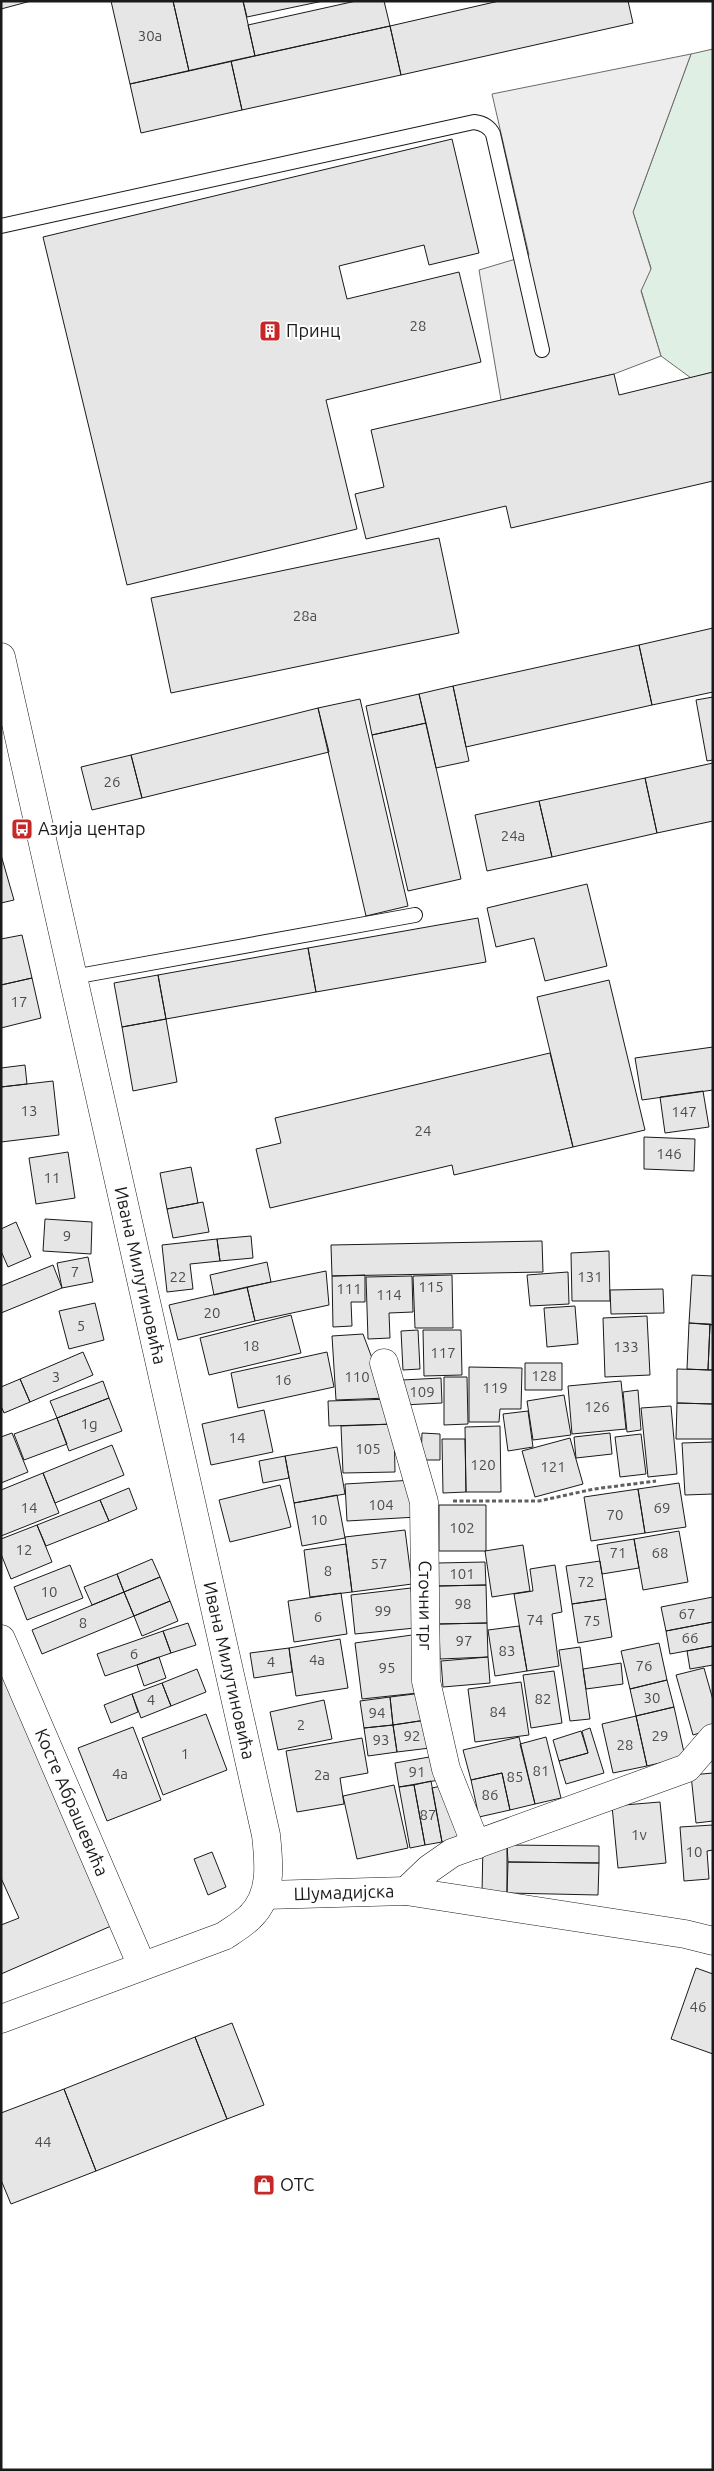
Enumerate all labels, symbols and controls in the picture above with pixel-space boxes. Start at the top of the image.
house number: 30a [138,27,162,44]
house number: 28 [410,317,426,334]
building icon: Принц [258,319,282,343]
place label: Принц [286,320,341,340]
house number: 28a [293,607,317,624]
house number: 26 [104,773,120,790]
bus stop icon: Азија центар [10,817,34,841]
place label: Азија центар [38,818,145,838]
house number: 24a [501,827,525,844]
house number: 17 [11,993,27,1010]
house number: 13 [21,1102,37,1119]
house number: 147 [671,1103,697,1120]
house number: 24 [415,1122,431,1139]
house number: 146 [656,1145,682,1162]
house number: 11 [44,1169,60,1186]
street label: Ивана Милутиновића [111,1184,171,1366]
house number: 9 [63,1227,71,1244]
house number: 7 [71,1263,79,1280]
house number: 22 [170,1268,186,1285]
house number: 131 [577,1268,603,1285]
house number: 115 [418,1278,444,1295]
house number: 111 [336,1280,362,1297]
house number: 114 [376,1286,402,1303]
house number: 20 [204,1304,220,1321]
house number: 5 [77,1317,85,1334]
house number: 18 [243,1337,259,1354]
house number: 133 [613,1338,639,1355]
house number: 117 [430,1344,456,1361]
house number: 128 [531,1367,557,1384]
house number: 3 [52,1368,60,1385]
house number: 110 [344,1368,370,1385]
house number: 16 [275,1371,291,1388]
house number: 119 [482,1379,508,1396]
house number: 109 [409,1383,435,1400]
house number: 126 [584,1398,610,1415]
house number: 1g [80,1415,98,1432]
house number: 14 [229,1429,245,1446]
house number: 105 [355,1440,381,1457]
house number: 120 [470,1456,496,1473]
house number: 121 [540,1458,566,1475]
house number: 104 [368,1496,394,1513]
house number: 14 [21,1499,37,1516]
house number: 69 [654,1499,670,1516]
house number: 70 [607,1506,623,1523]
house number: 10 [311,1511,327,1528]
house number: 102 [449,1519,475,1536]
house number: 12 [16,1541,32,1558]
house number: 71 [610,1544,626,1561]
house number: 68 [652,1544,668,1561]
house number: 57 [371,1555,387,1572]
street label: Сточни трг [416,1560,437,1650]
house number: 8 [324,1562,332,1579]
house number: 101 [449,1565,475,1582]
house number: 72 [578,1573,594,1590]
street label: Ивана Милутиновића [200,1580,260,1761]
house number: 10 [41,1583,57,1600]
house number: 98 [455,1595,471,1612]
house number: 99 [375,1602,391,1619]
house number: 67 [679,1605,695,1622]
house number: 6 [314,1608,322,1625]
house number: 74 [527,1611,543,1628]
house number: 75 [584,1612,600,1629]
house number: 8 [79,1614,87,1631]
house number: 66 [682,1629,698,1646]
house number: 97 [456,1632,472,1649]
house number: 83 [499,1642,515,1659]
house number: 6 [130,1645,138,1662]
house number: 4a [309,1651,325,1668]
house number: 4 [267,1653,275,1670]
house number: 76 [636,1657,652,1674]
house number: 95 [379,1659,395,1676]
house number: 30 [644,1689,660,1706]
house number: 82 [535,1690,551,1707]
house number: 4 [147,1691,155,1708]
house number: 84 [490,1703,506,1720]
house number: 94 [369,1704,385,1721]
house number: 2 [297,1716,305,1733]
street label: Косте Абрашевића [32,1725,113,1879]
house number: 92 [404,1727,420,1744]
house number: 29 [652,1727,668,1744]
house number: 93 [373,1731,389,1748]
house number: 28 [617,1736,633,1753]
house number: 1 [181,1745,189,1762]
house number: 81 [533,1762,549,1779]
house number: 91 [409,1763,425,1780]
house number: 4a [112,1765,128,1782]
house number: 2a [314,1766,330,1783]
house number: 85 [507,1768,523,1785]
house number: 86 [482,1786,498,1803]
house number: 87 [420,1806,436,1823]
house number: 1v [631,1826,648,1843]
house number: 10 [686,1843,702,1860]
street label: Шумадијска [293,1880,395,1903]
house number: 46 [690,1998,706,2015]
house number: 44 [35,2133,51,2150]
shop icon: OTC [252,2173,276,2197]
place label: OTC [280,2174,314,2194]

